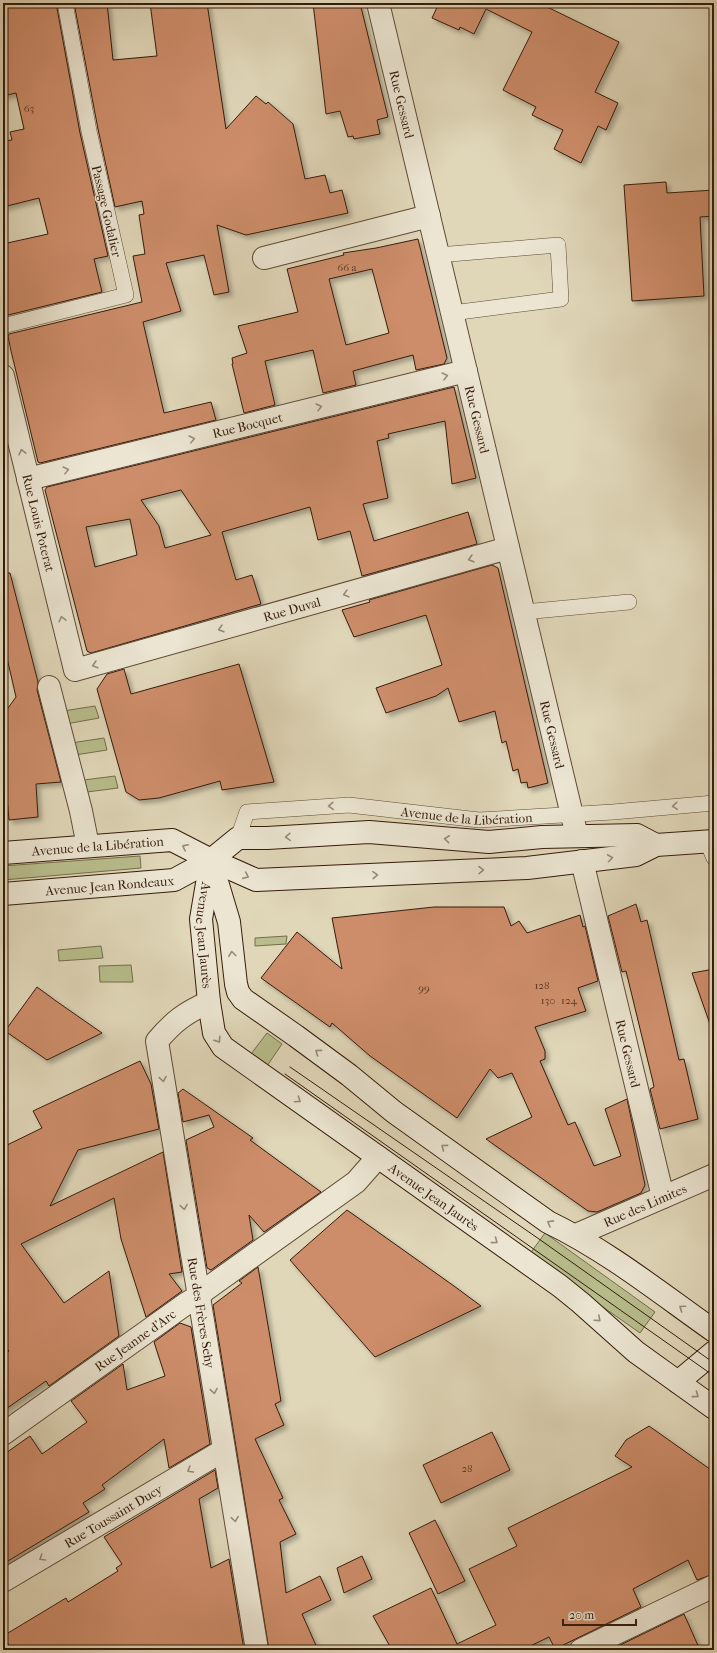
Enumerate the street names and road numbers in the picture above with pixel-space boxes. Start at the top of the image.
street label: Rue Gessard [386,69,417,141]
street label: Passage Godalier [89,164,124,259]
street label: Rue Gessard [462,384,493,456]
street label: Rue Bocquet [211,409,285,441]
street label: Rue Louis Poterat [19,472,58,574]
street label: Rue Duval [262,594,323,625]
street label: Rue Gessard [537,699,568,771]
street label: Avenue de la Libération [399,804,533,828]
street label: Avenue de la Libération [30,834,165,859]
street label: Avenue Jean Rondeaux [44,873,175,899]
street label: Avenue Jean Jaurès [193,880,215,989]
street label: Rue Gessard [612,1018,644,1090]
street label: Avenue Jean Jaurès [385,1159,482,1234]
street label: Rue des Limites [601,1181,689,1230]
street label: Rue des Frères Sehy [185,1256,218,1370]
street label: Rue Jeanne d'Arc [92,1306,179,1374]
street label: Rue Toussaint Ducy [62,1481,166,1551]

